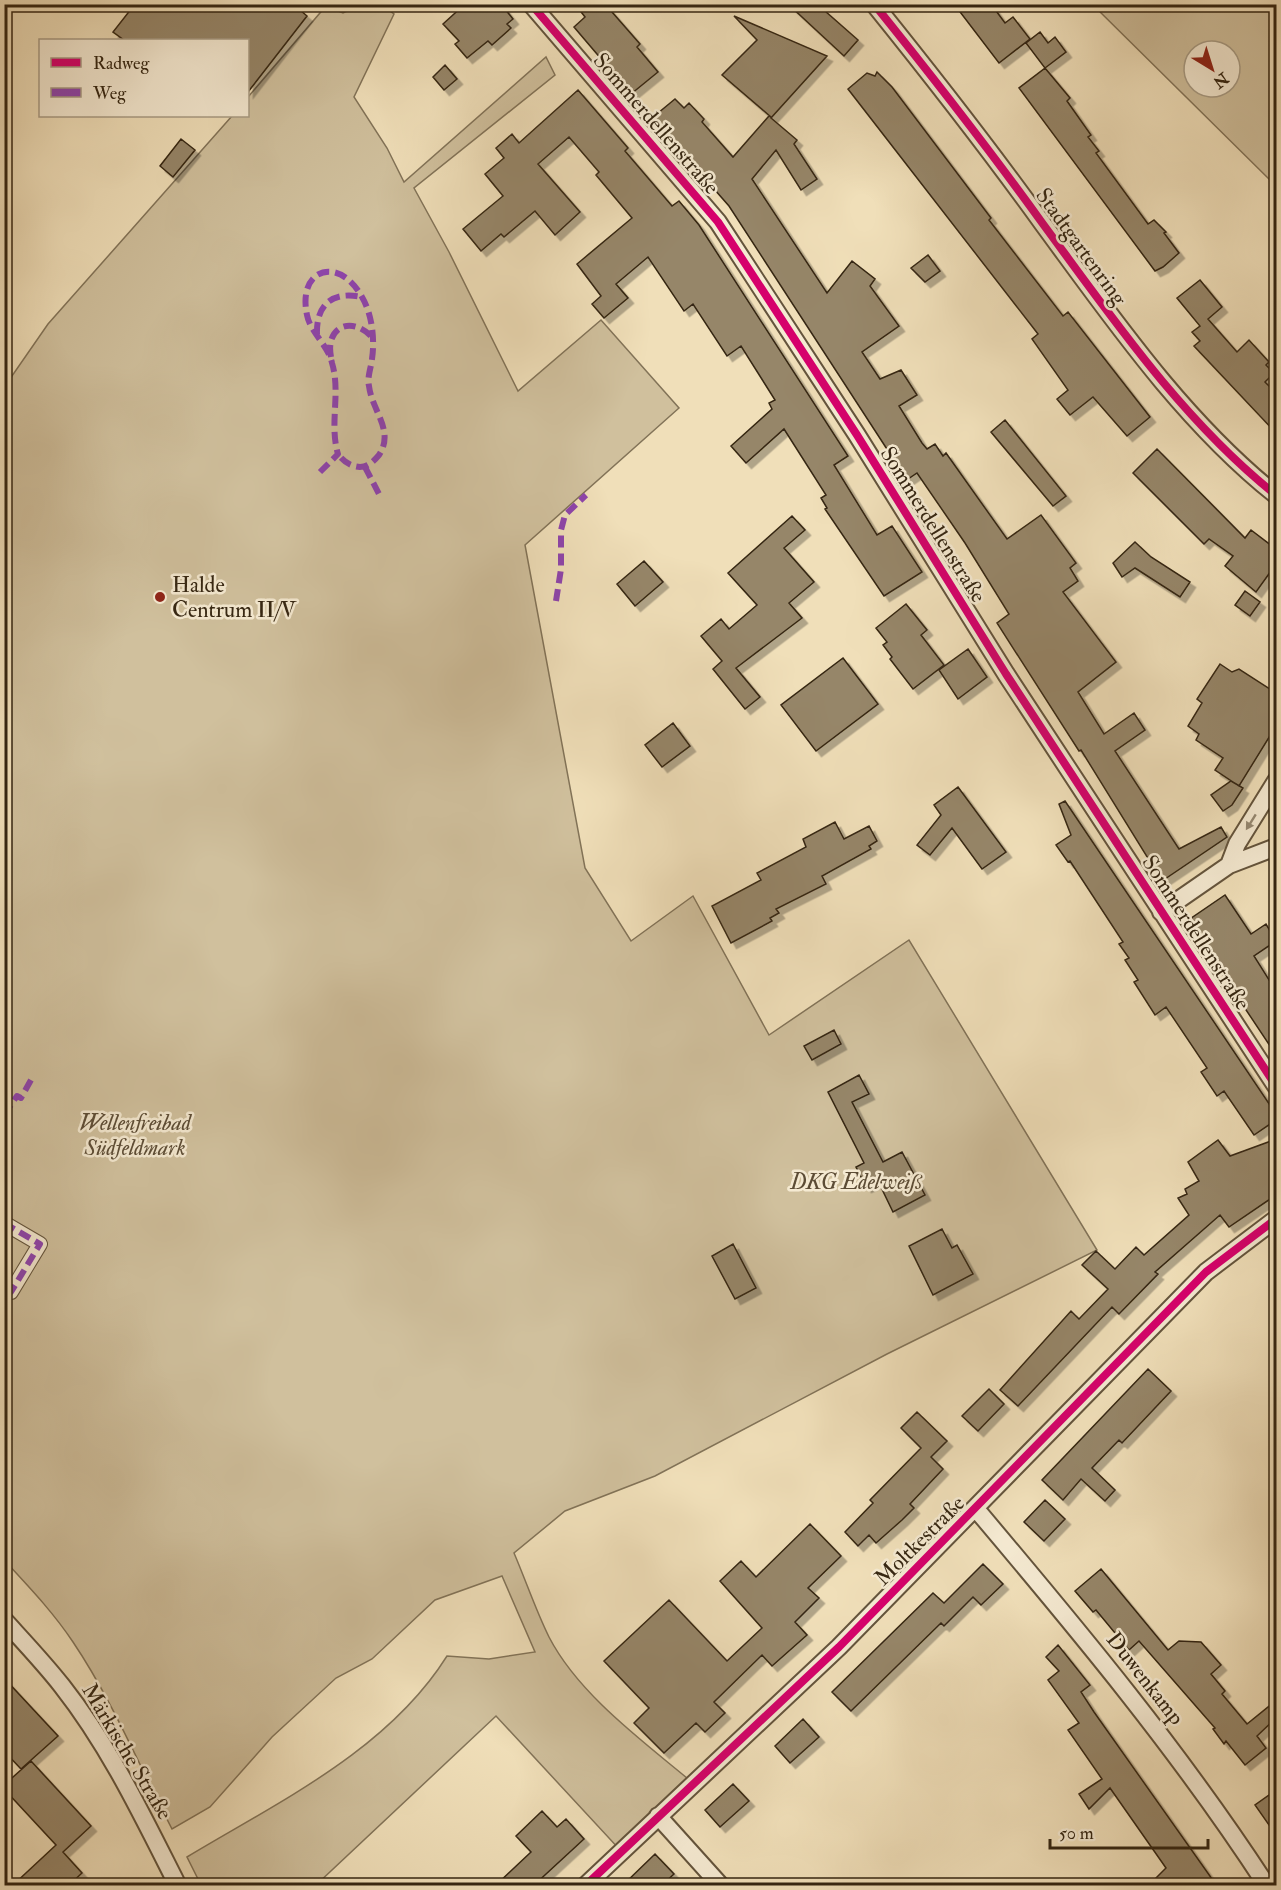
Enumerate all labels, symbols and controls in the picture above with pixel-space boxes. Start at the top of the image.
legend [39,39,249,117]
north arrow [1182,39,1242,99]
street label: Sommerdellenstraße [587,47,725,200]
text: Radweg [93,52,151,75]
text: N [1208,67,1233,93]
text: Weg [92,82,127,105]
street label: Stadtgartenring [1029,182,1134,312]
street label: Sommerdellenstraße [874,441,992,608]
place label: Halde Centrum II/V [172,571,297,624]
marker: Halde Centrum II/V [153,590,167,604]
one-way arrow [1245,814,1256,830]
street label: Sommerdellenstraße [1136,850,1257,1015]
park label: Wellenfreibad Südfeldmark [79,1109,193,1162]
park label: DKG Edelweiß [789,1168,923,1196]
street label: Moltkestraße [869,1490,971,1592]
street label: Duwenkamp [1099,1626,1190,1731]
street label: Märkische Straße [75,1678,179,1825]
scale bar [1050,1812,1208,1850]
text: 50 m [1059,1822,1094,1845]

